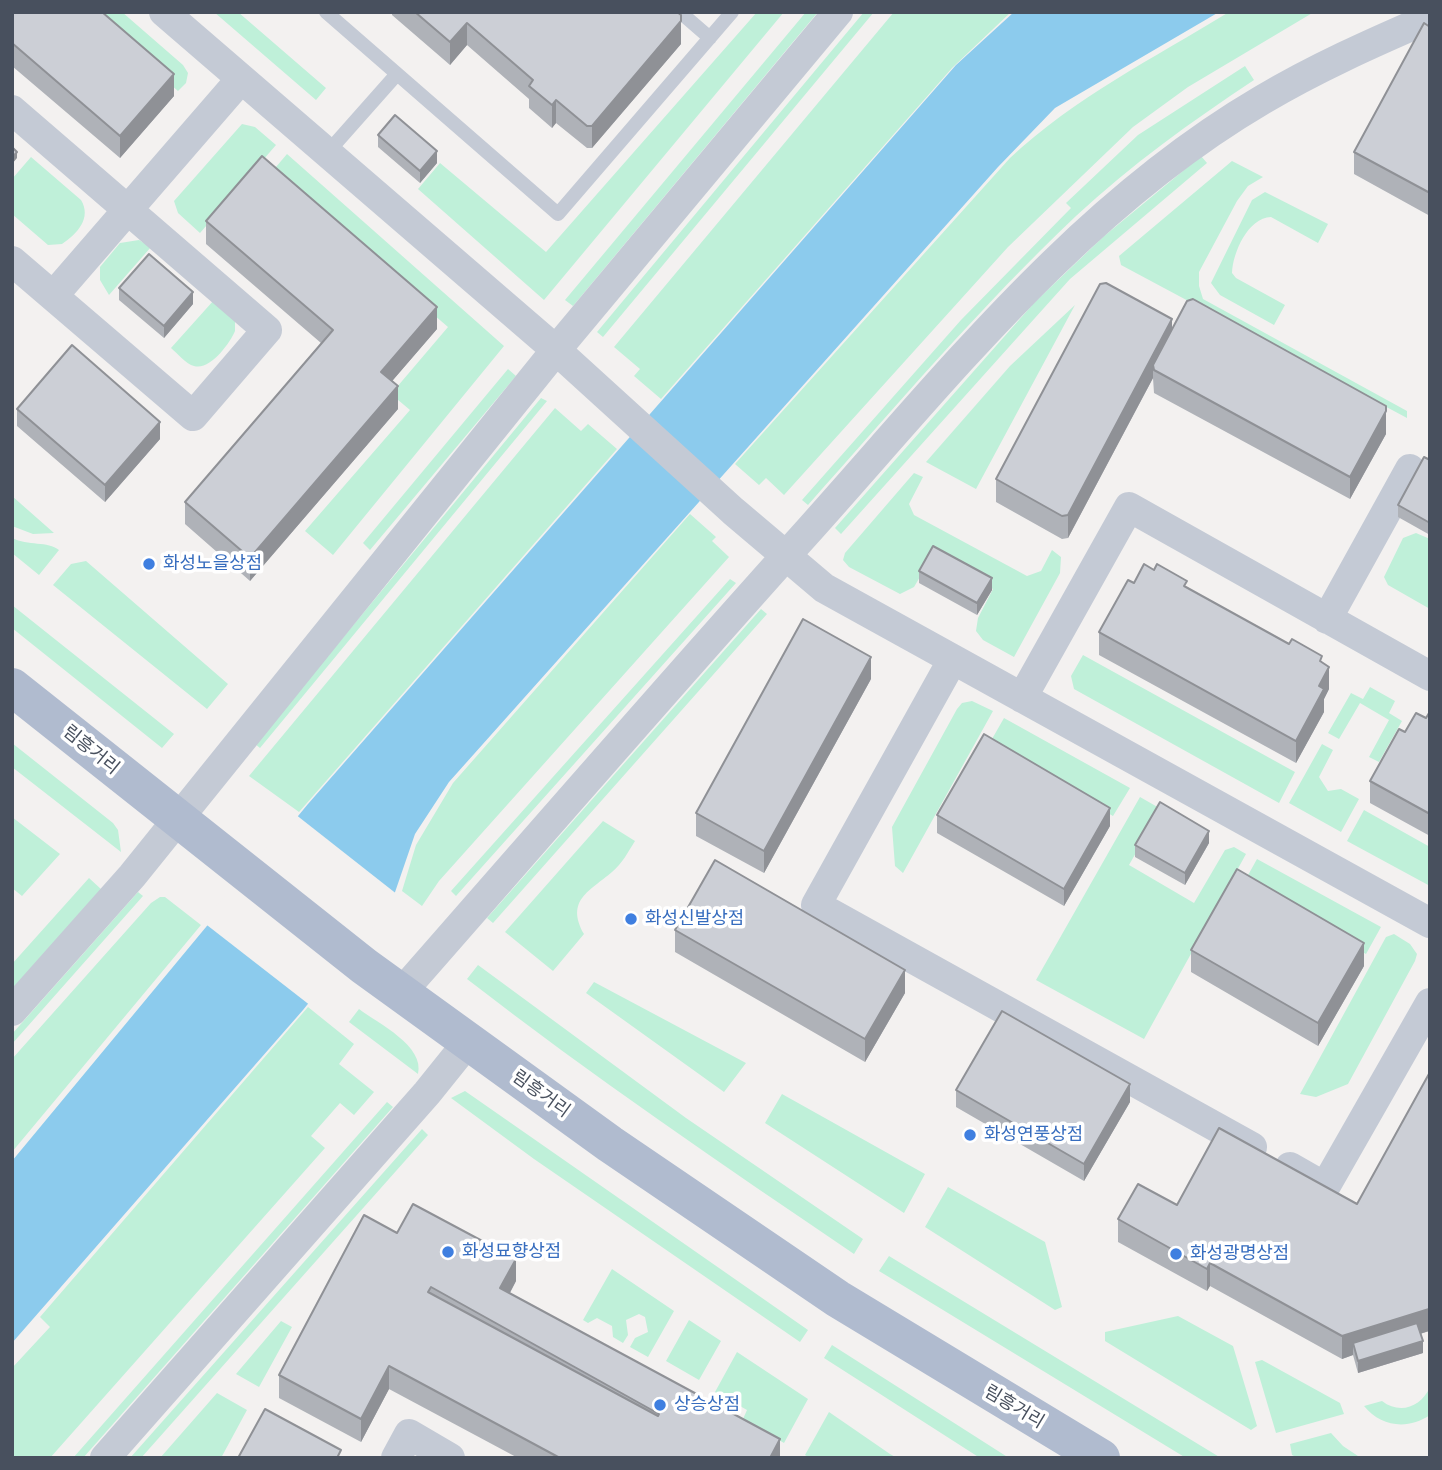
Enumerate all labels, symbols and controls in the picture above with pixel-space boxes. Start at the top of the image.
place label: 화성노을상점 [163,553,262,575]
marker: 화성노을상점 [141,556,157,572]
street label: 림흥거리 [58,721,124,779]
place label: 화성신발상점 [645,908,744,930]
marker: 화성신발상점 [623,911,639,927]
street label: 림흥거리 [508,1066,574,1122]
place label: 화성연풍상점 [984,1124,1083,1146]
marker: 화성연풍상점 [962,1127,978,1143]
place label: 화성묘향상점 [462,1241,561,1263]
place label: 화성광명상점 [1190,1243,1289,1265]
marker: 화성묘향상점 [440,1244,456,1260]
marker: 화성광명상점 [1168,1246,1184,1262]
street label: 림흥거리 [980,1381,1048,1433]
place label: 상승상점 [674,1394,740,1416]
marker: 상승상점 [652,1397,668,1413]

